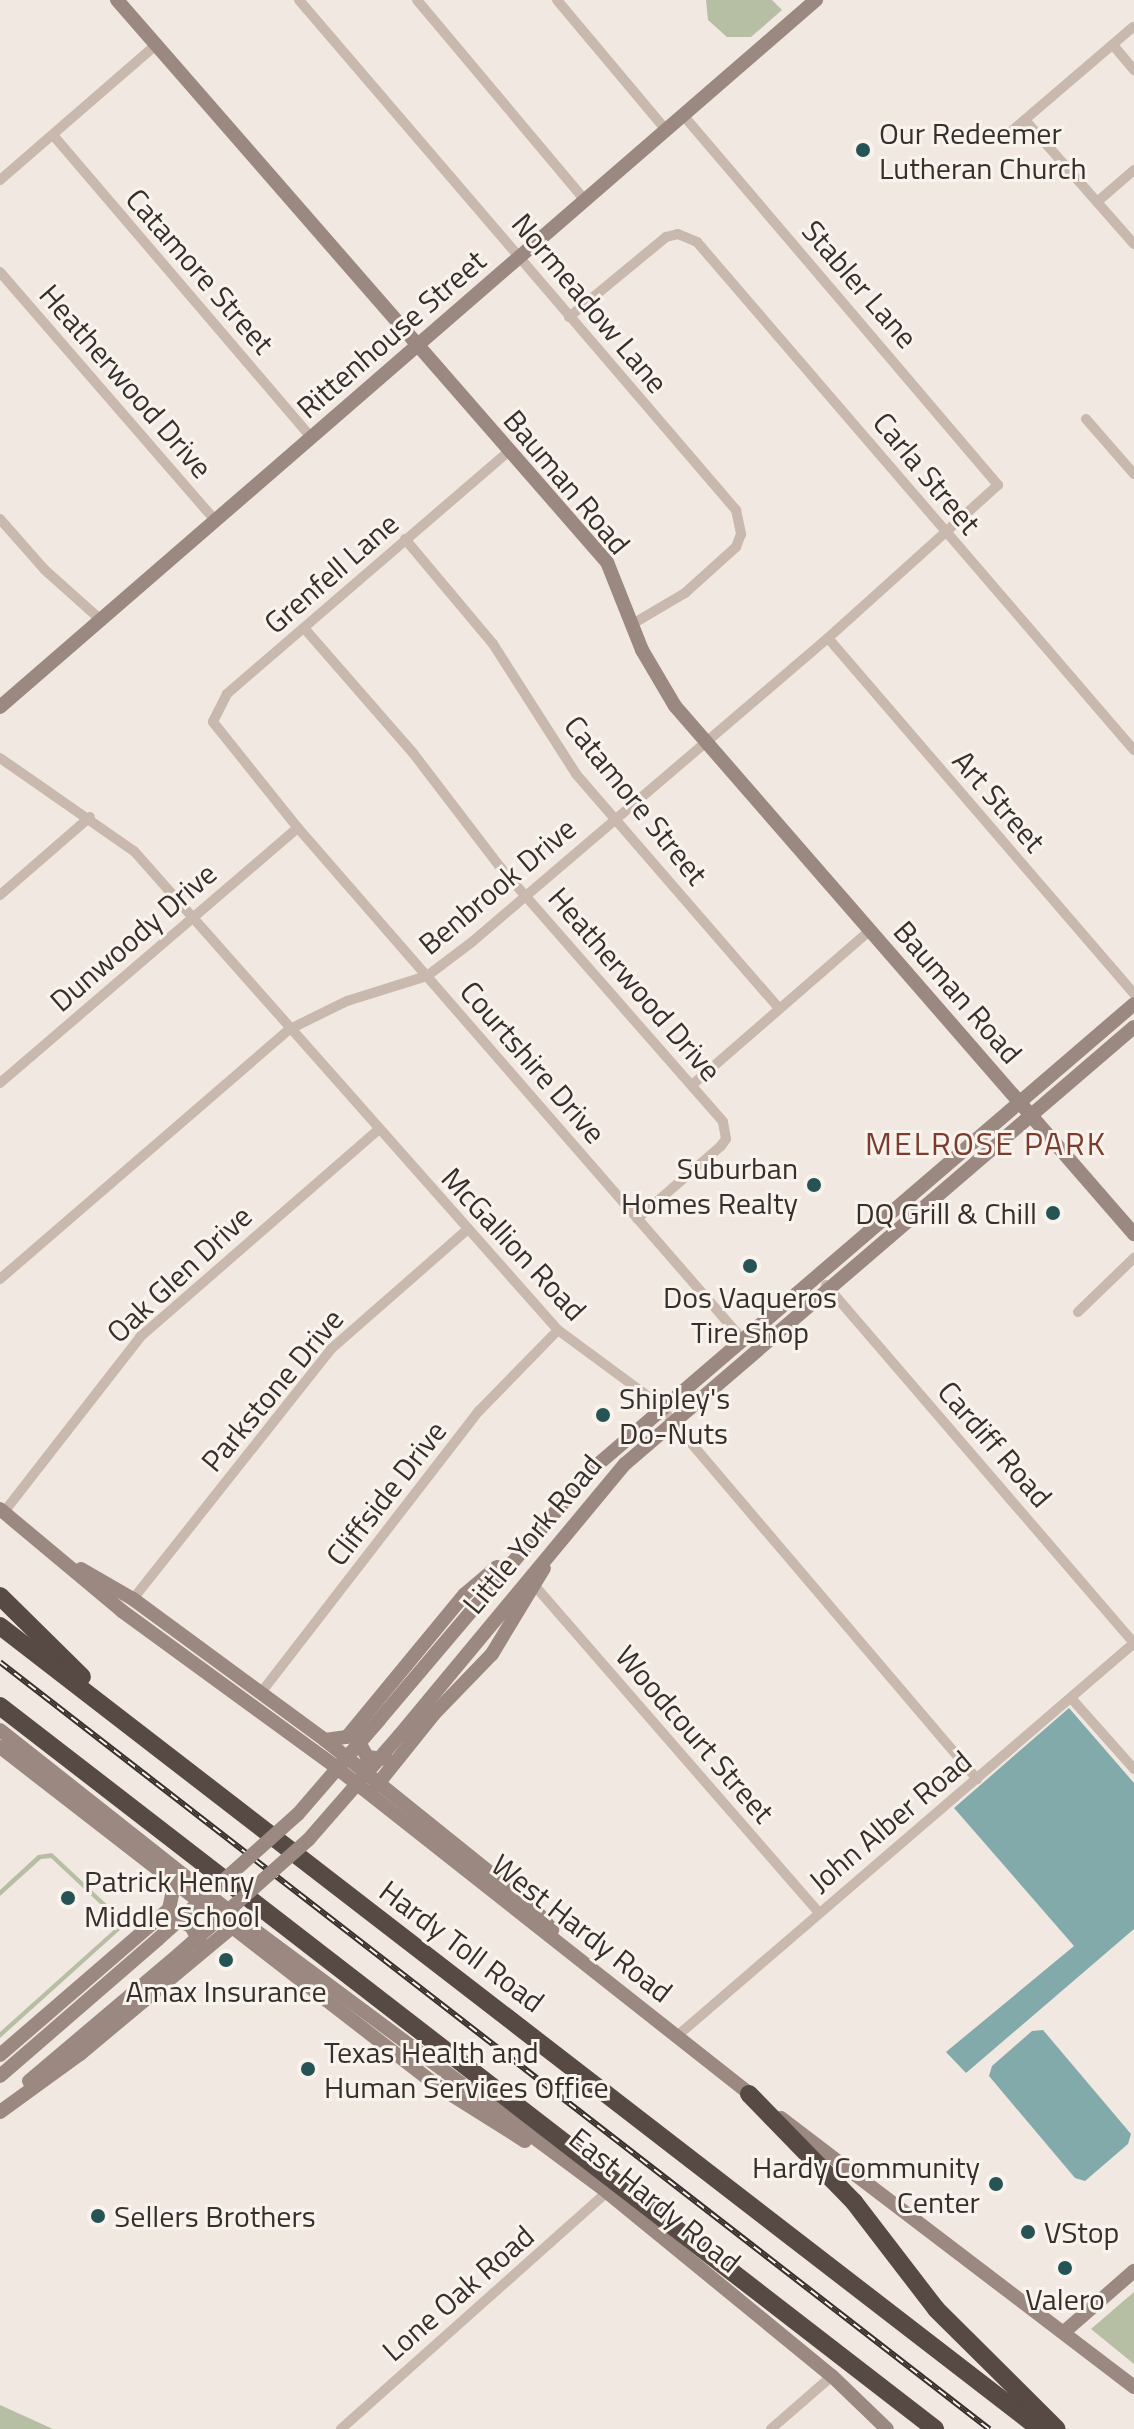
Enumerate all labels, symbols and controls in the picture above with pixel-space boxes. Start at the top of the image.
place label: Our Redeemer Lutheran Church [879,115,1087,186]
marker: Our Redeemer Lutheran Church [854,141,872,159]
street label: Catamore Street [119,181,281,361]
street label: Normeadow Lane [504,206,676,400]
street label: Stabler Lane [795,213,925,355]
street label: Rittenhouse Street [289,242,493,426]
street label: Heatherwood Drive [32,277,220,485]
street label: Bauman Road [496,403,638,561]
street label: Carla Street [866,405,988,541]
street label: Grenfell Lane [257,505,405,641]
street label: Catamore Street [557,708,715,892]
street label: Art Street [945,743,1053,859]
street label: Benbrook Drive [411,810,583,962]
street label: Dunwoody Drive [43,855,223,1019]
street label: Heatherwood Drive [541,880,729,1088]
street label: Bauman Road [886,913,1030,1071]
street label: Courtshire Drive [453,974,613,1150]
district label: MELROSE PARK [865,1124,1107,1162]
place label: Suburban Homes Realty [621,1150,798,1220]
street label: McGallion Road [434,1160,594,1328]
marker: Suburban Homes Realty [805,1176,823,1194]
place label: DQ Grill & Chill [855,1195,1037,1231]
street label: Oak Glen Drive [99,1198,259,1350]
marker: DQ Grill & Chill [1044,1204,1062,1222]
marker: Dos Vaqueros Tire Shop [741,1257,759,1275]
place label: Dos Vaqueros Tire Shop [663,1279,837,1350]
street label: Parkstone Drive [194,1301,350,1479]
street label: Cardiff Road [931,1374,1059,1514]
place label: Shipley's Do-Nuts [619,1380,730,1450]
marker: Shipley's Do-Nuts [594,1406,612,1424]
street label: Cliffside Drive [318,1414,454,1572]
street label: Little York Road [455,1447,609,1621]
street label: Woodcourt Street [608,1638,782,1830]
street label: John Alber Road [801,1743,979,1899]
street label: West Hardy Road [484,1846,680,2010]
place label: Patrick Henry Middle School [84,1863,260,1934]
street label: Hardy Toll Road [373,1872,551,2020]
marker: Patrick Henry Middle School [59,1889,77,1907]
marker: Amax Insurance [217,1951,235,1969]
place label: Amax Insurance [125,1973,327,2009]
place label: Texas Health and Human Services Office [324,2034,609,2104]
marker: Texas Health and Human Services Office [299,2060,317,2078]
street label: East Hardy Road [562,2120,748,2280]
place label: Hardy Community Center [752,2149,980,2220]
marker: Hardy Community Center [987,2175,1005,2193]
place label: Sellers Brothers [114,2198,316,2234]
marker: Sellers Brothers [89,2207,107,2225]
place label: VStop [1044,2214,1119,2250]
street label: Lone Oak Road [375,2218,541,2368]
marker: VStop [1019,2223,1037,2241]
marker: Valero [1056,2259,1074,2277]
place label: Valero [1025,2281,1105,2317]

